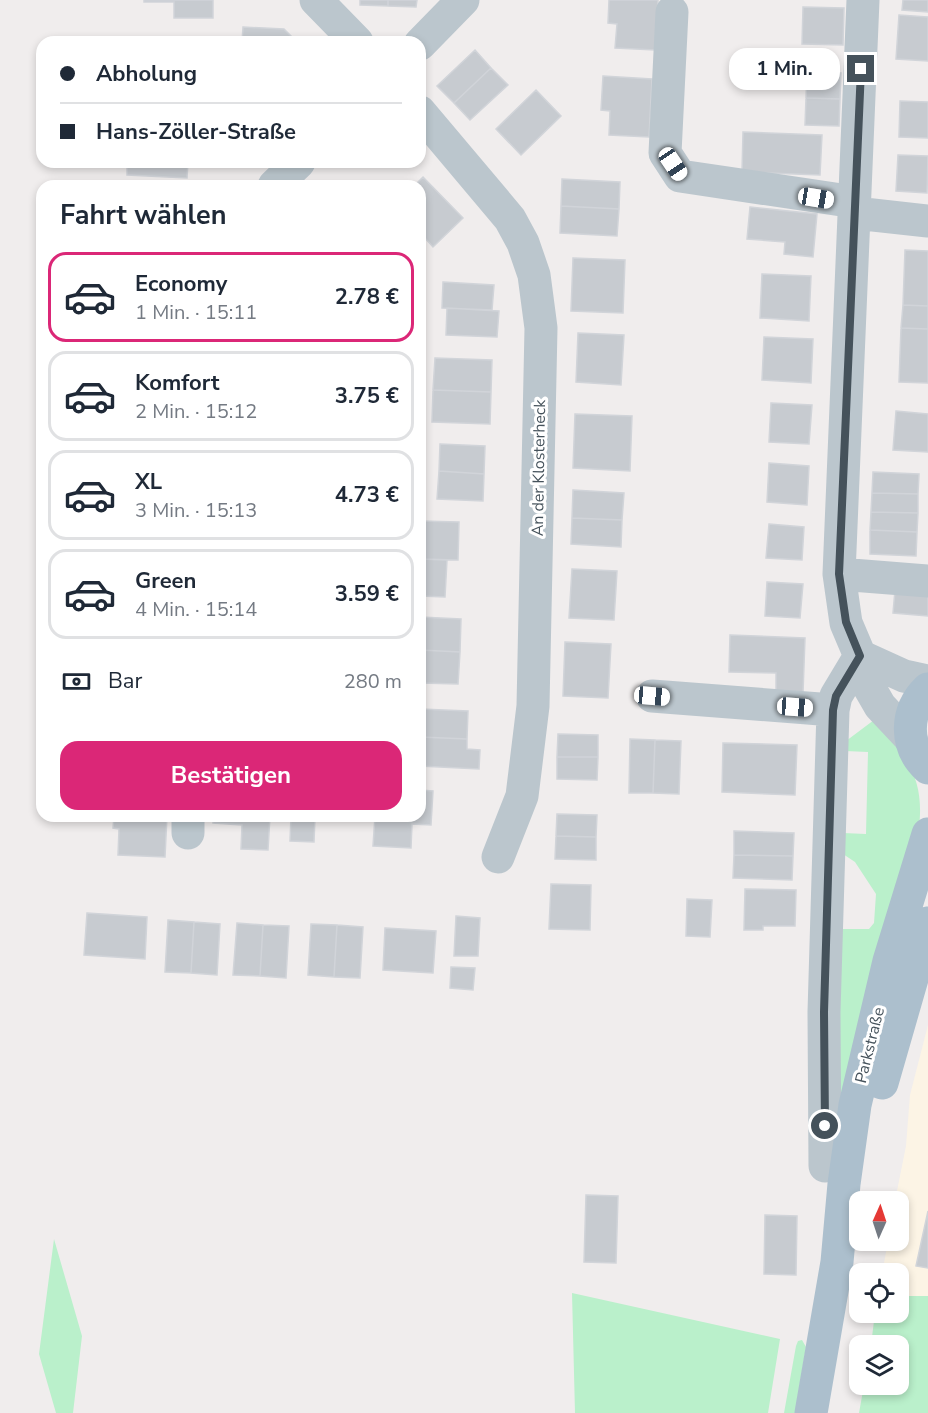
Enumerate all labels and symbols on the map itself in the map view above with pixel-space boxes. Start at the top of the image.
callout: 1 Min. [729,48,840,90]
route end [847,55,874,82]
car [655,144,691,184]
car [797,186,835,210]
street label: An der Klosterheck [527,399,551,536]
car [633,685,671,707]
car [776,697,814,717]
street label: Parkstraße [850,1005,890,1086]
route start [811,1112,838,1139]
north arrow [849,1191,909,1251]

